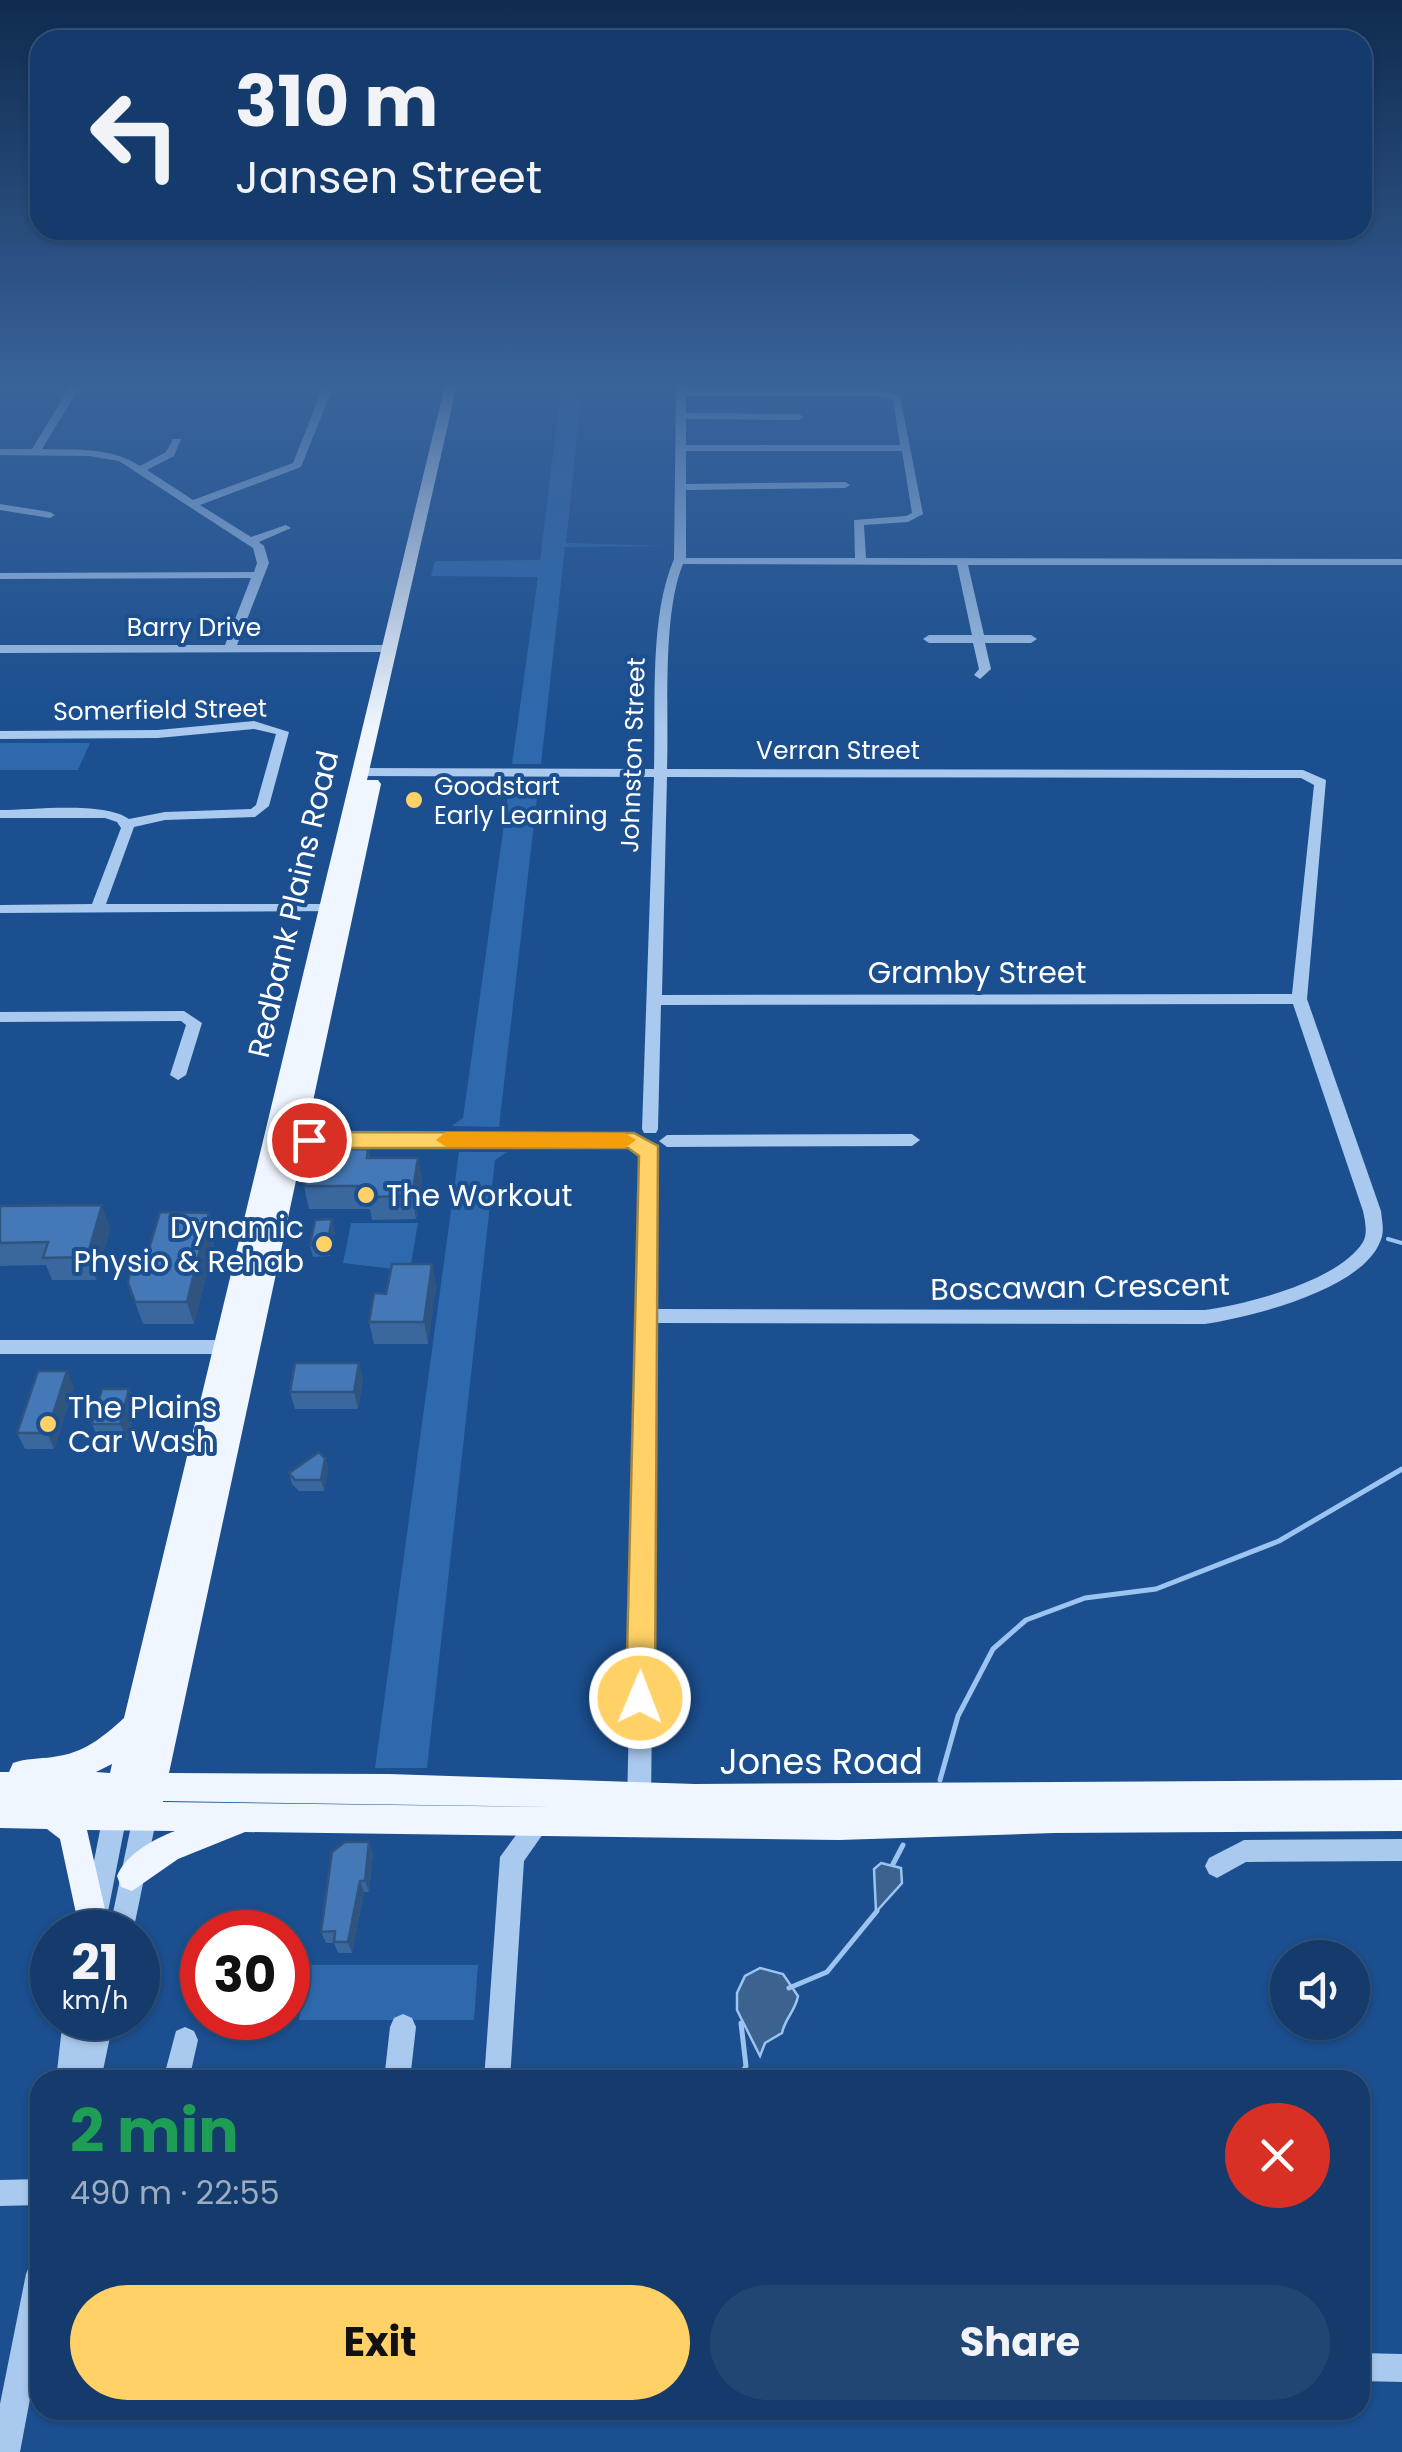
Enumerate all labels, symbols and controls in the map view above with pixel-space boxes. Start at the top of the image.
text: 310 m [235,52,438,151]
icon: left [70,70,200,200]
text: Jansen Street [235,146,542,209]
street label: Barry Drive [127,610,261,645]
street label: Johnston Street [612,657,654,853]
street label: Somerfield Street [53,691,267,729]
street label: Verran Street [756,733,920,768]
street label: Redbank Plains Road [237,746,349,1062]
place label: Goodstart Early Learning [434,769,608,833]
marker: Goodstart Early Learning [403,789,425,811]
street label: Gramby Street [868,951,1086,994]
pin [267,1098,352,1183]
icon: arrive [282,1113,337,1168]
place label: The Workout [386,1174,572,1217]
marker: The Workout [355,1184,377,1206]
place label: Dynamic Physio & Rehab [74,1206,304,1283]
marker: Dynamic Physio & Rehab [313,1233,335,1255]
street label: Boscawan Crescent [930,1263,1230,1311]
place label: The Plains Car Wash [68,1386,217,1463]
marker: The Plains Car Wash [37,1413,59,1435]
position arrow [588,1646,692,1750]
street label: Jones Road [719,1737,923,1786]
speed limit sign: 30 [180,1910,310,2040]
text: 21 [71,1927,119,1998]
map controls [1270,1940,1370,2040]
button: sound [1270,1940,1370,2040]
text: km/h [62,1983,128,2018]
text: 2 min [70,2089,239,2173]
button: close [1225,2103,1330,2208]
text: 490 m · 22:55 [70,2170,280,2215]
button: Exit [70,2285,690,2400]
button: Share [710,2285,1330,2400]

